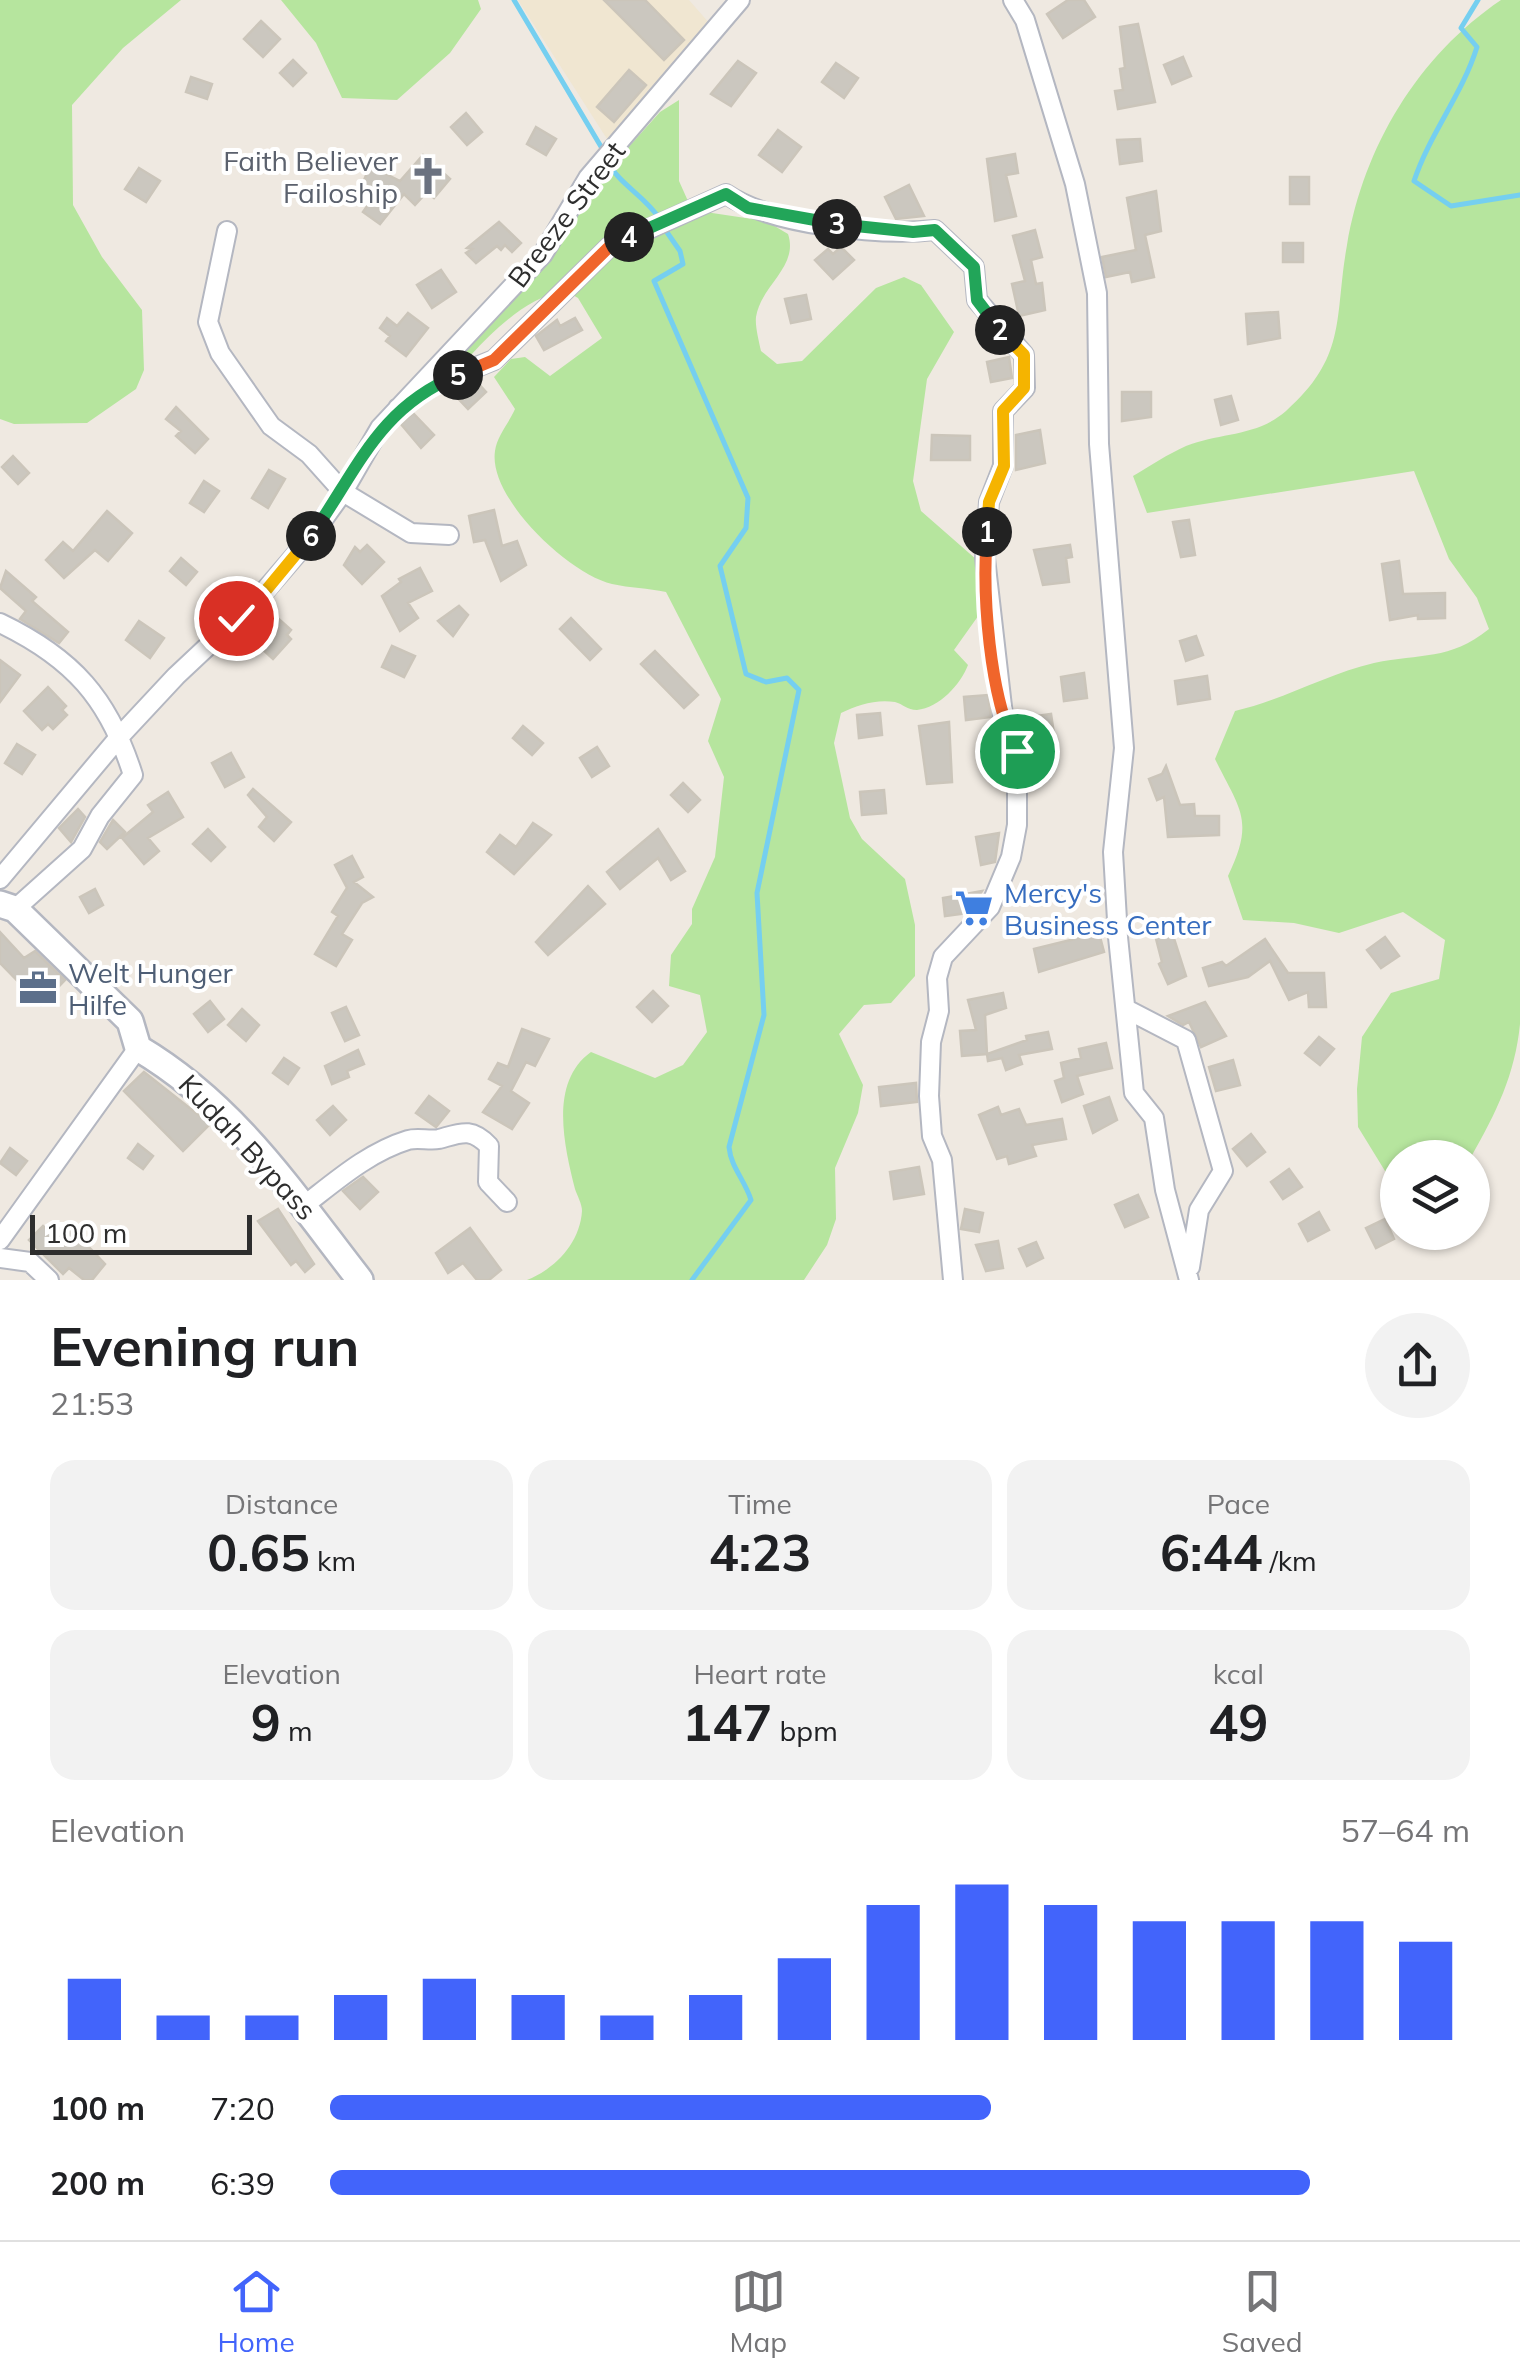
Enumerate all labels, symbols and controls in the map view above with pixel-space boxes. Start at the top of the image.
street label: Breeze Street [500,134,632,294]
place label: Faith Believer Failoship [223,143,399,210]
church icon: Faith Believer Failoship [407,155,449,197]
pin: 3 [812,199,862,249]
text: 3 [829,206,845,241]
pin: 4 [604,212,654,262]
text: 4 [621,219,637,254]
pin: 2 [975,305,1025,355]
text: 2 [992,312,1008,347]
pin: 5 [433,350,483,400]
text: 5 [450,357,466,392]
pin: 1 [962,507,1012,557]
pin: 6 [286,511,336,561]
text: 1 [979,514,995,549]
text: 6 [303,518,319,553]
pin [194,576,279,661]
icon: check [209,591,264,646]
pin [975,709,1060,794]
icon: arrive [990,724,1045,779]
place label: Mercy's Business Center [1004,875,1212,942]
supermarket icon: Mercy's Business Center [953,887,995,929]
place label: Welt Hunger Hilfe [68,955,234,1022]
office icon: Welt Hunger Hilfe [17,967,59,1009]
street label: Kudah Bypass [172,1067,324,1227]
map controls [1380,1140,1490,1250]
button: layers [1380,1140,1490,1250]
scale bar [30,1210,252,1254]
text: 100 m [45,1215,127,1250]
text: Evening run [50,1311,359,1380]
button: share [1365,1313,1470,1418]
text: 21:53 [50,1383,134,1423]
text: Distance [225,1486,338,1521]
text: Time [728,1486,792,1521]
text: Pace [1207,1486,1270,1521]
text: 0.65 [207,1521,310,1584]
text: 4:23 [709,1521,811,1584]
text: 6:44 [1160,1521,1262,1584]
text: km [310,1543,356,1578]
text: /km [1262,1543,1317,1578]
text: Elevation [222,1656,341,1691]
text: Heart rate [693,1656,827,1691]
text: kcal [1213,1656,1264,1691]
text: 9 [251,1691,281,1754]
text: 147 [682,1691,772,1754]
text: 49 [1208,1691,1268,1754]
text: m [281,1713,313,1748]
text: bpm [772,1713,838,1748]
text: Elevation [50,1810,185,1850]
text: 57–64 m [1341,1810,1470,1850]
text: 100 m [50,2088,145,2128]
text: 7:20 [210,2088,275,2128]
text: 200 m [50,2163,145,2203]
text: 6:39 [210,2163,275,2203]
tab: Home [217,2264,295,2359]
tab: Map [729,2264,787,2359]
tab: Saved [1222,2264,1303,2359]

